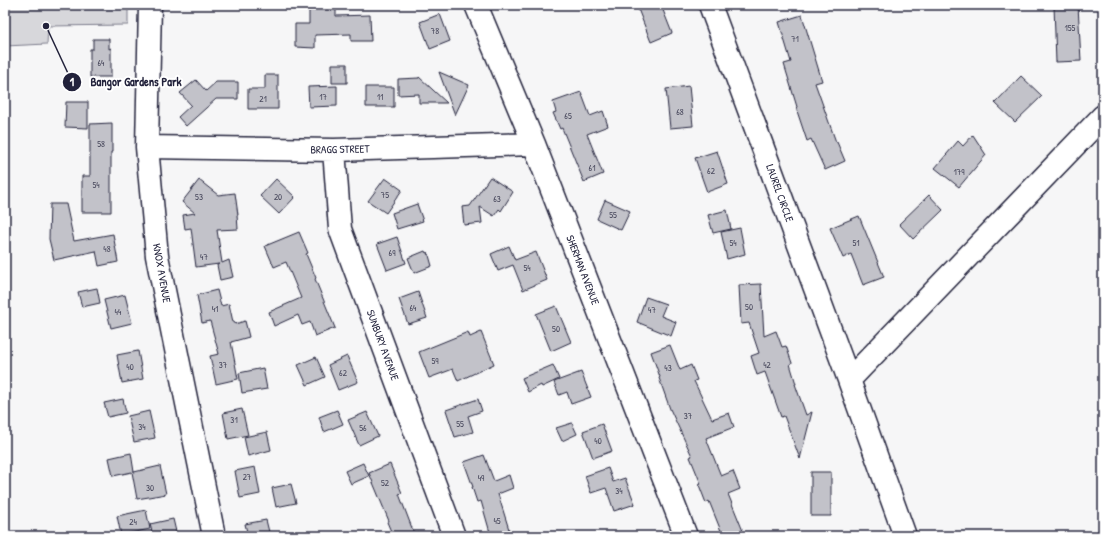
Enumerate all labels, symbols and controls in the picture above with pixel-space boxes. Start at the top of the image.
house number: 155 [1065,22,1076,34]
house number: 78 [431,25,439,37]
house number: 71 [791,33,799,45]
house number: 64 [98,57,105,69]
callout: Bangor Gardens Park [62,70,189,94]
text: 1 [70,73,75,90]
text: Bangor Gardens Park [90,73,182,91]
house number: 17 [319,91,327,103]
house number: 11 [377,91,383,103]
house number: 21 [259,93,267,105]
house number: 68 [676,106,684,118]
house number: 65 [564,110,572,122]
house number: 58 [97,138,105,150]
street label: BRAGG STREET [310,141,371,157]
house number: 61 [589,162,595,174]
street label: LAUREL CIRCLE [763,162,797,224]
house number: 62 [707,165,716,177]
house number: 179 [953,166,965,178]
house number: 54 [92,179,100,191]
house number: 75 [381,189,389,201]
house number: 53 [195,191,203,203]
house number: 20 [274,191,282,203]
house number: 63 [493,193,501,205]
house number: 55 [609,209,617,221]
street label: SHERMAN AVENUE [563,233,603,307]
house number: 54 [729,237,737,249]
house number: 51 [852,237,860,249]
street label: KNOX AVENUE [150,242,174,304]
house number: 48 [103,243,111,255]
house number: 69 [389,247,396,259]
house number: 47 [200,251,208,263]
house number: 54 [523,262,531,274]
house number: 50 [745,301,753,313]
house number: 64 [410,302,417,314]
house number: 41 [212,303,218,315]
house number: 47 [648,304,656,316]
house number: 44 [115,306,122,318]
street label: SUNBURY AVENUE [364,308,402,382]
house number: 50 [552,323,560,335]
house number: 59 [431,355,439,367]
house number: 37 [219,359,228,371]
house number: 42 [763,359,772,371]
house number: 40 [126,361,134,373]
house number: 43 [664,362,672,374]
house number: 62 [339,367,348,379]
house number: 37 [684,410,693,422]
house number: 31 [230,414,238,426]
house number: 55 [456,418,464,430]
house number: 34 [138,421,146,433]
house number: 56 [359,422,367,434]
house number: 40 [594,435,602,447]
house number: 27 [243,471,252,483]
house number: 49 [478,472,485,484]
house number: 52 [381,477,390,489]
house number: 30 [146,482,154,494]
house number: 34 [615,485,623,497]
house number: 45 [493,515,501,527]
house number: 24 [129,516,137,528]

